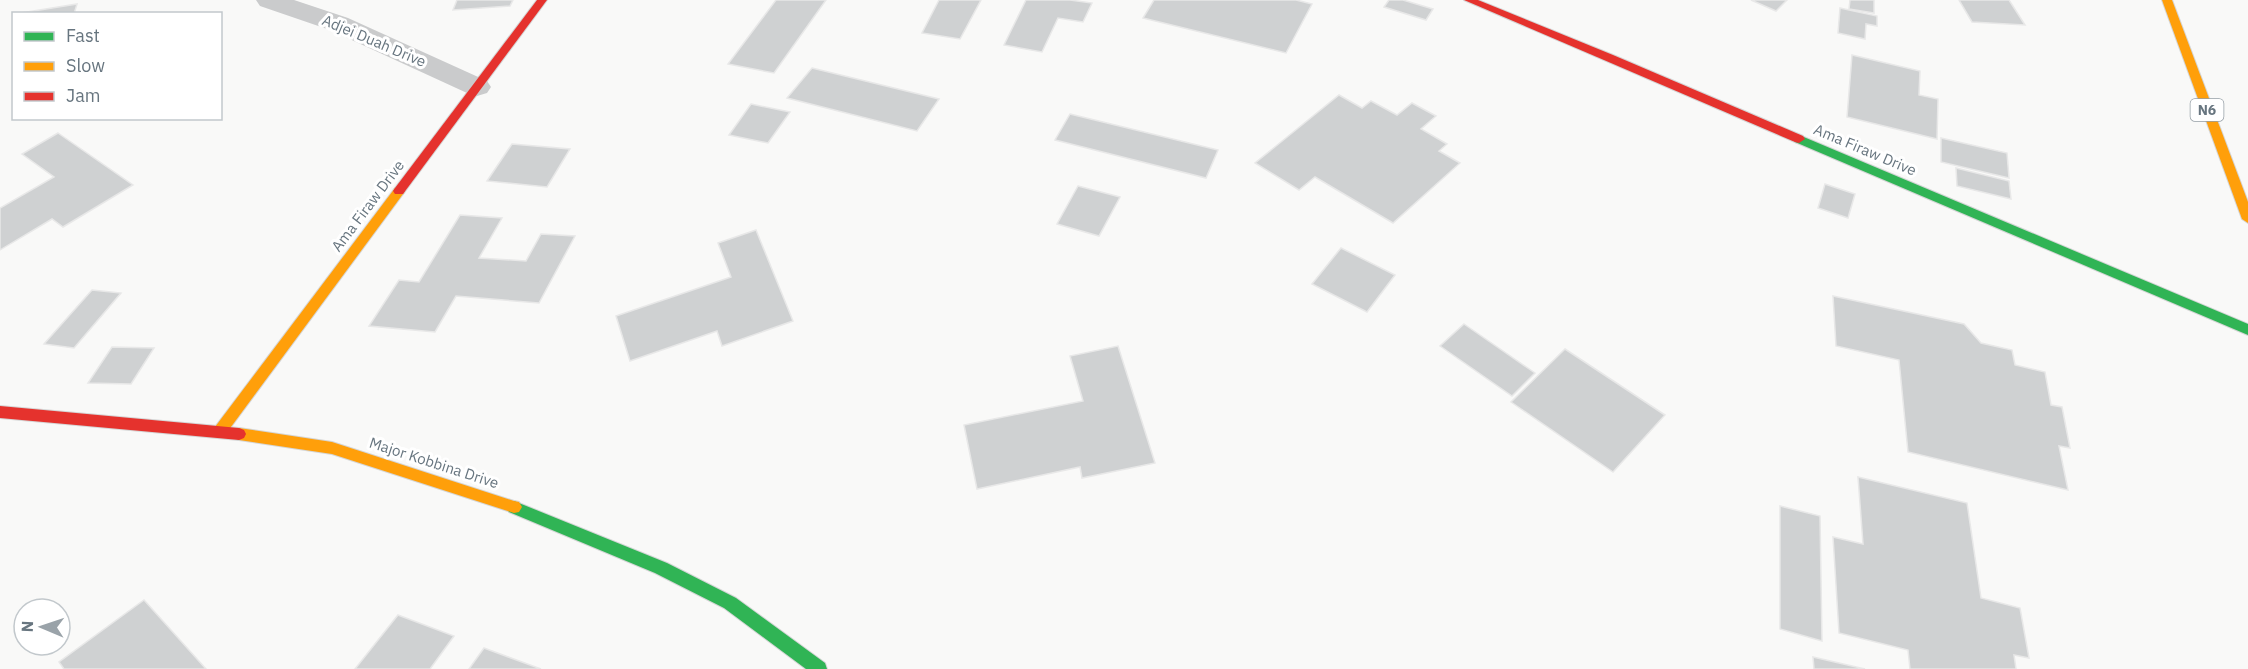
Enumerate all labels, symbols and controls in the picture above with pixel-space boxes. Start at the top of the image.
street label: Adjei Duah Drive [319,10,429,71]
legend [12,12,222,120]
text: Fast [66,24,100,47]
text: Slow [66,54,105,77]
text: Jam [66,84,101,107]
road number: N6 [2190,99,2224,121]
street label: Ama Firaw Drive [1811,119,1919,180]
street label: Ama Firaw Drive [327,156,408,255]
street label: Major Kobbina Drive [367,433,501,492]
north arrow [12,597,72,657]
text: N [17,620,37,633]

